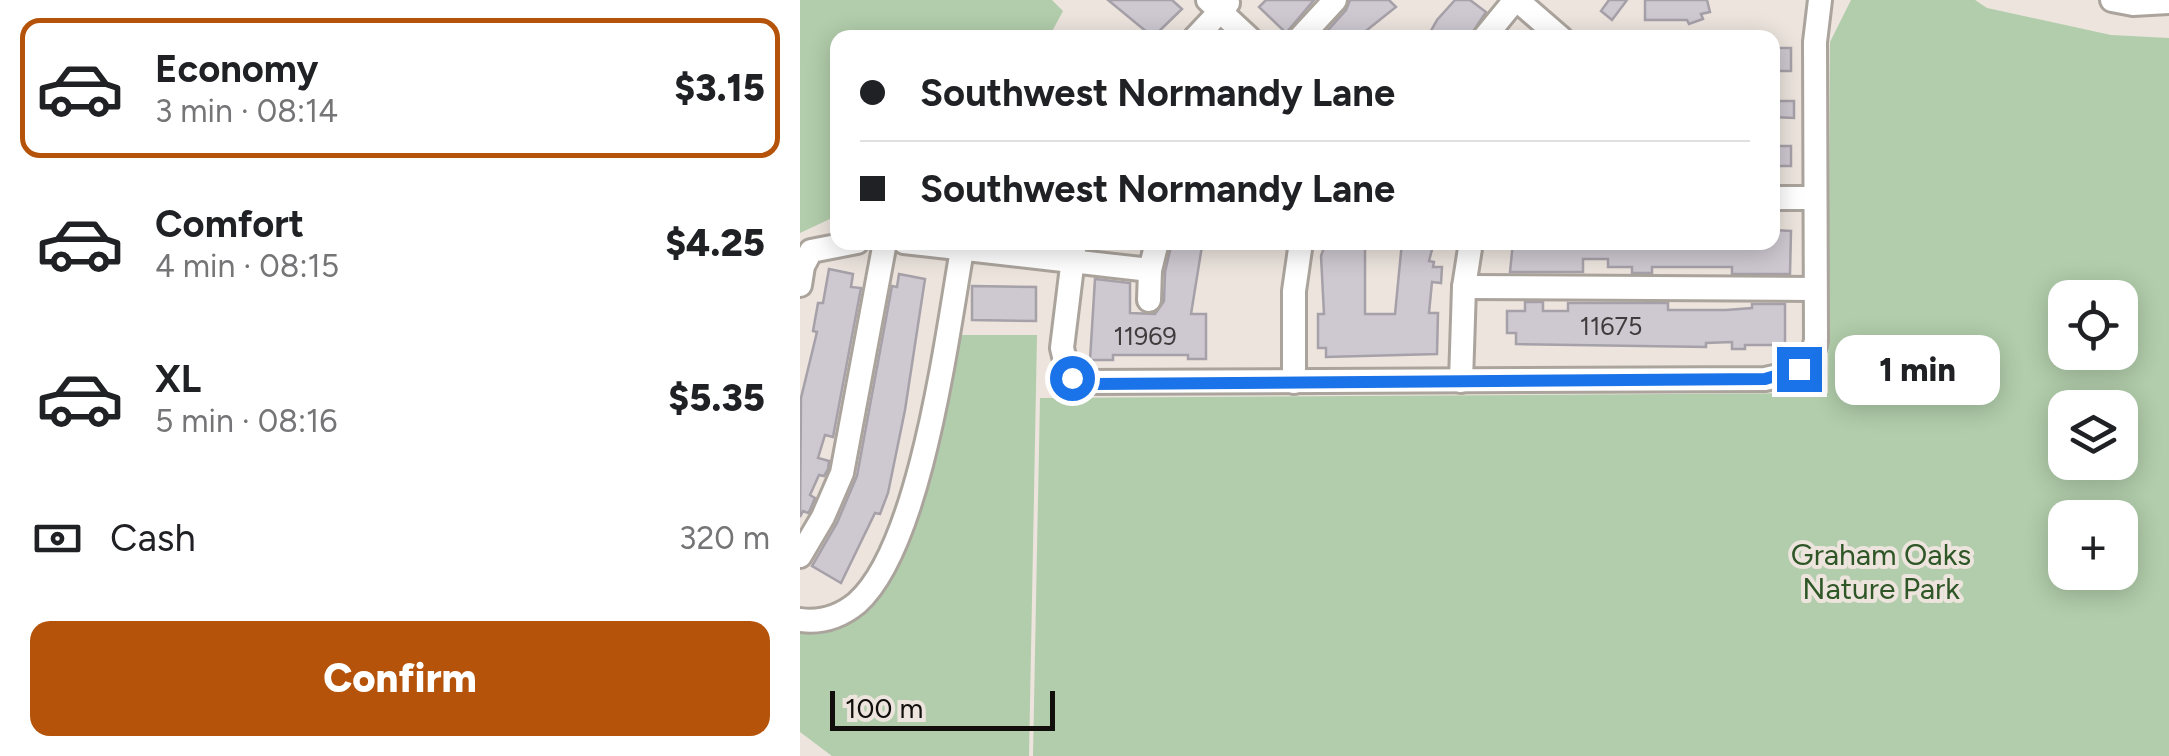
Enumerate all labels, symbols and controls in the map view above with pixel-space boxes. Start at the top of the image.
icon: car [35,43,125,133]
text: Economy [155,46,318,92]
text: $3.15 [674,65,765,111]
text: Southwest Normandy Lane [920,70,1395,116]
text: 3 min · 08:14 [155,92,338,130]
text: Southwest Normandy Lane [920,166,1395,212]
icon: car [35,198,125,288]
text: Comfort [155,201,304,247]
text: $4.25 [665,220,765,266]
text: 4 min · 08:15 [155,247,339,285]
map controls [2048,280,2138,590]
button: locate [2048,280,2138,370]
house number: 11675 [1580,311,1642,341]
house number: 11969 [1113,321,1177,351]
callout: 1 min [1834,334,1999,404]
route end [1777,347,1822,392]
text: 1 min [1879,351,1956,389]
icon: car [35,353,125,443]
text: XL [155,356,201,402]
route start [1050,356,1095,401]
text: $5.35 [668,375,765,421]
button: layers [2048,390,2138,480]
text: 5 min · 08:16 [155,402,337,440]
button: + [2048,500,2138,590]
icon: cash [30,511,85,566]
text: Cash [110,515,196,561]
text: 320 m [679,519,770,557]
park label: Graham Oaks Nature Park [1791,536,1971,607]
button: Confirm [30,621,770,736]
scale bar [830,686,1055,730]
text: 100 m [845,691,923,725]

